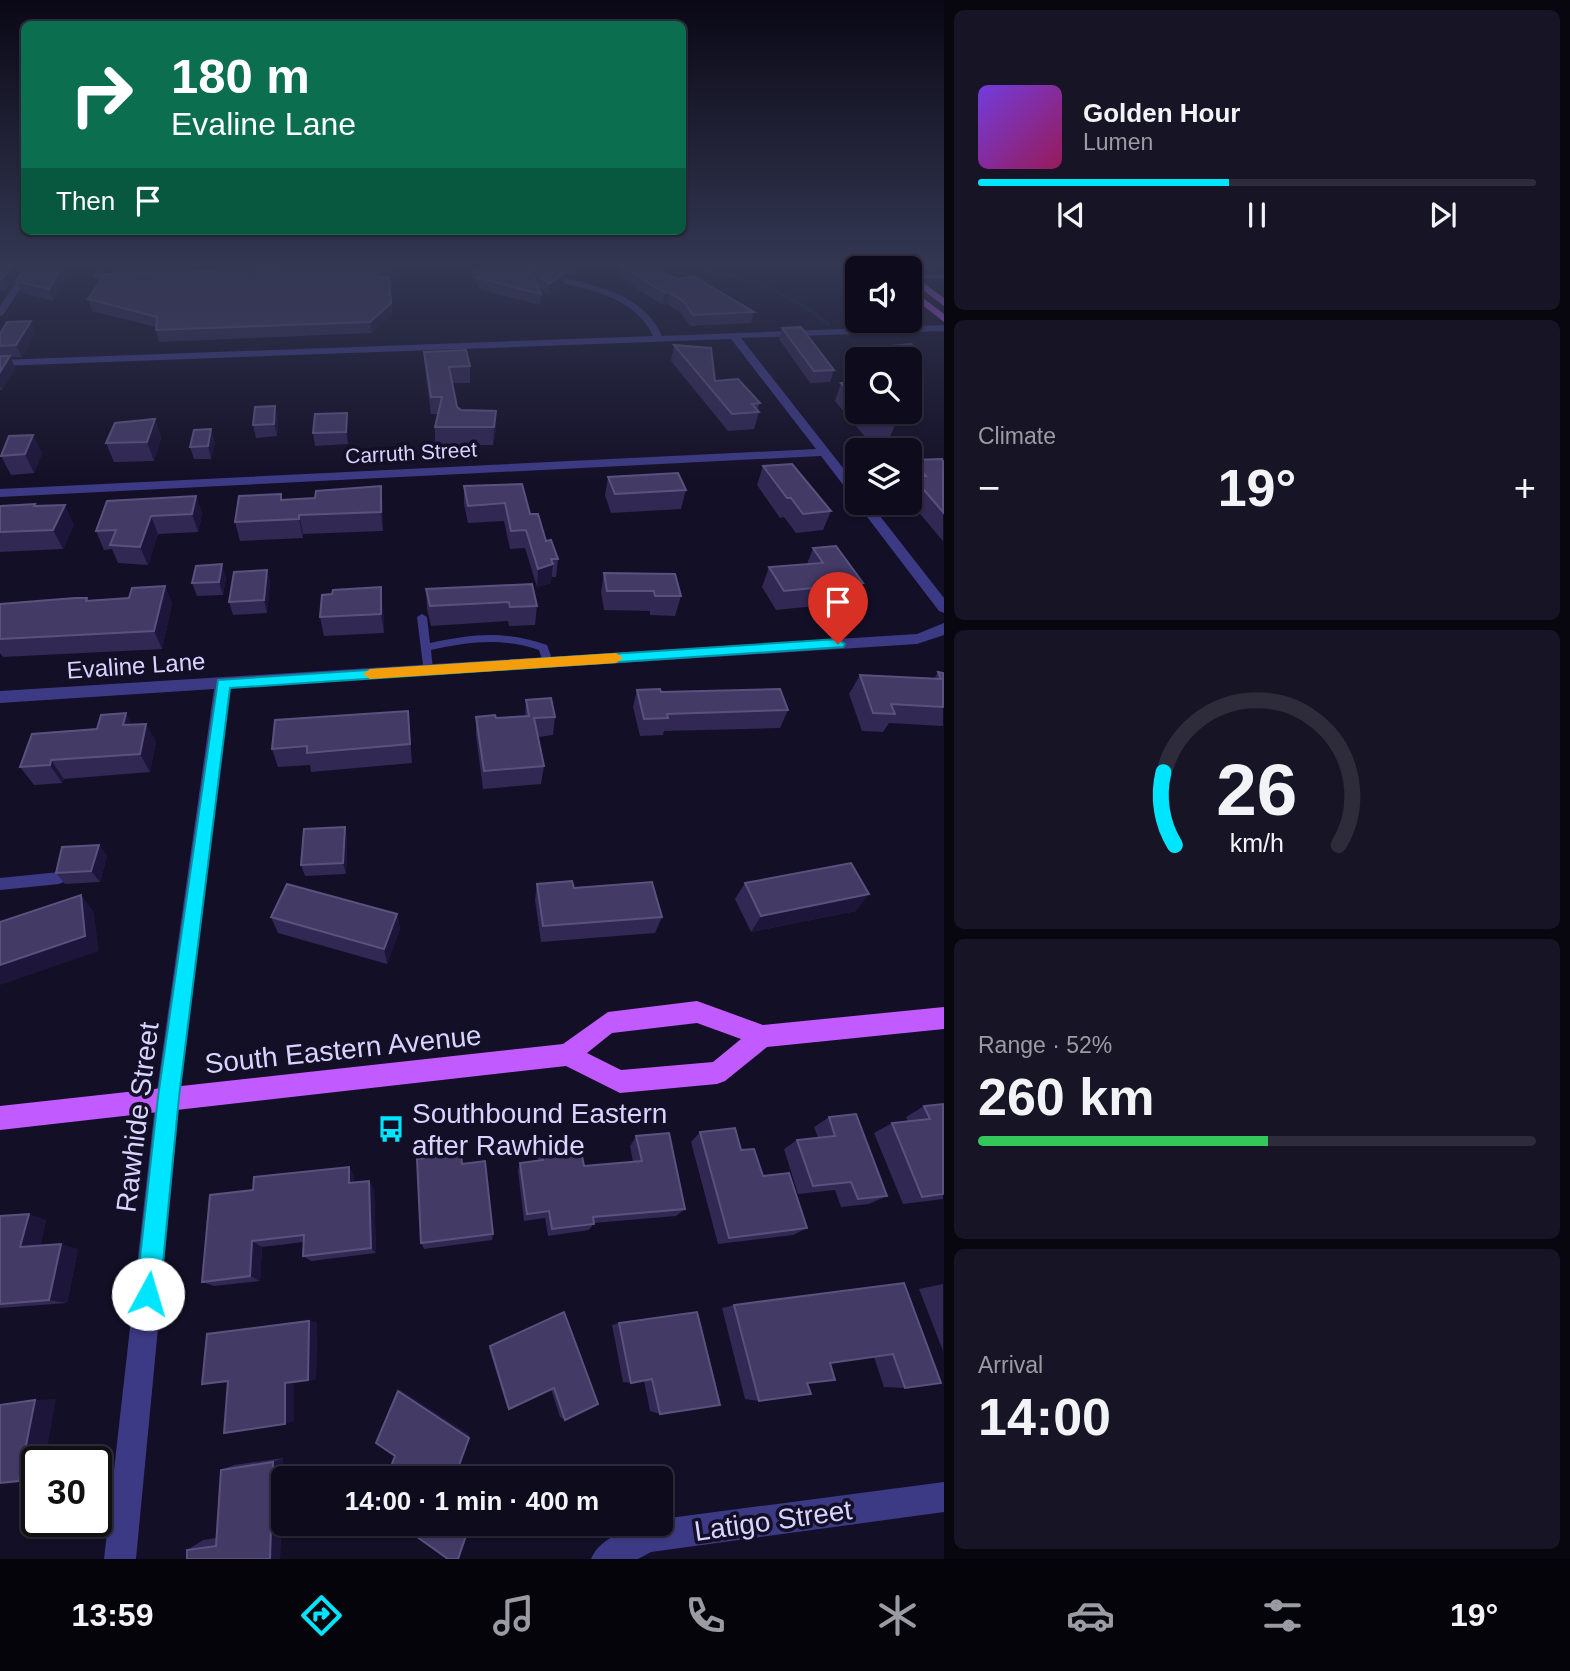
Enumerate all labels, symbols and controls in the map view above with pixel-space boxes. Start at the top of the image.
icon: right [56,49,147,140]
text: 180 m [171,49,310,103]
text: Golden Hour [1083,98,1240,128]
text: Evaline Lane [171,106,356,142]
text: Lumen [1083,129,1153,155]
icon: arrive [129,182,167,220]
text: Then [56,186,115,216]
icon: previous [1052,196,1090,234]
icon: pause [1238,196,1276,234]
icon: next [1424,196,1462,234]
map controls [845,256,922,515]
button: sound [845,256,922,333]
button: search [845,347,922,424]
text: Climate [978,423,1056,449]
street label: Carruth Street [345,438,478,467]
button: layers [845,438,922,515]
text: 19° [1218,459,1296,517]
text: − [978,467,1000,509]
text: + [1514,467,1536,509]
pin [808,572,868,644]
icon: arrive [819,583,857,621]
street label: Evaline Lane [66,647,206,684]
text: 26 [1217,750,1297,831]
text: km/h [1230,829,1284,857]
street label: Rawhide Street [110,1020,165,1214]
street label: South Eastern Avenue [203,1020,483,1079]
text: Range · 52% [978,1032,1112,1058]
text: 260 km [978,1068,1154,1126]
place label: Southbound Eastern after Rawhide [412,1098,667,1161]
bus stop icon: Southbound Eastern after Rawhide [376,1114,406,1144]
position arrow [111,1257,185,1331]
text: Arrival [978,1352,1043,1378]
text: 14:00 [978,1388,1111,1446]
speed limit sign: 30 [21,1446,112,1537]
text: 14:00 · 1 min · 400 m [345,1486,599,1516]
street label: Latigo Street [692,1494,854,1547]
icon: directions [297,1591,346,1640]
icon: music [489,1591,538,1640]
icon: phone [681,1591,730,1640]
icon: climate [873,1591,922,1640]
icon: car [1066,1591,1115,1640]
icon: filters [1258,1591,1307,1640]
text: 13:59 [72,1597,153,1633]
text: 19° [1450,1597,1498,1633]

